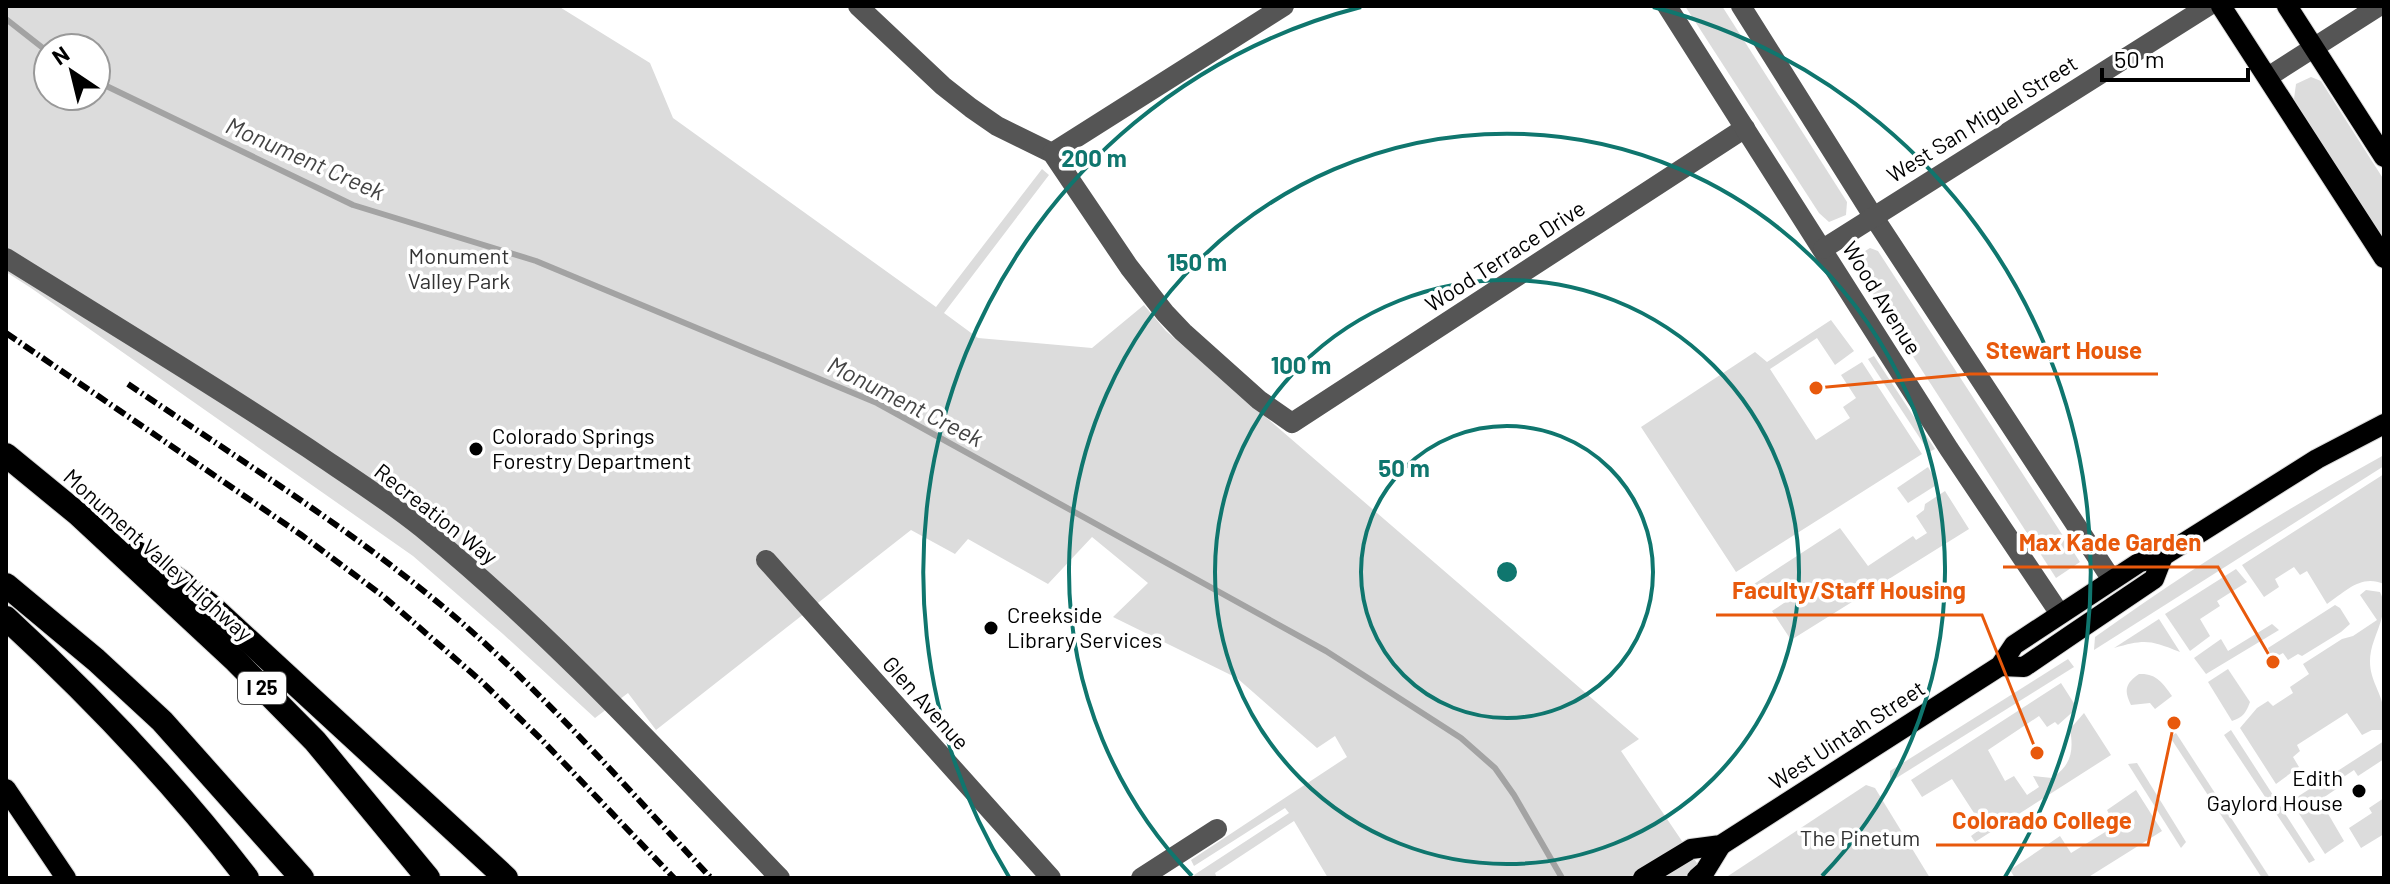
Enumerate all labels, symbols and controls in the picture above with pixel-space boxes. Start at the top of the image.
north arrow [32,32,112,112]
scale bar [2102,32,2248,82]
text: N [47,40,73,70]
text: 50 m [2114,44,2165,73]
street label: West San Miguel Street [1882,49,2081,187]
water label: Monument Creek [222,110,390,206]
text: 200 m [1061,143,1127,172]
street label: Wood Terrace Drive [1420,194,1589,316]
street label: Wood Avenue [1838,236,1928,359]
park label: Monument Valley Park [408,242,510,293]
text: 150 m [1167,247,1227,276]
callout: Stewart House [1970,326,2158,374]
text: Stewart House [1986,335,2142,364]
water label: Monument Creek [823,349,989,452]
text: 100 m [1271,350,1331,379]
place label: Colorado Springs Forestry Department [492,422,691,473]
marker: Colorado Springs Forestry Department [467,440,485,458]
text: 50 m [1378,453,1430,482]
street label: Recreation Way [370,457,503,569]
street label: Monument Valley Highway [59,463,258,646]
callout: Max Kade Garden [2003,519,2218,567]
text: Max Kade Garden [2019,527,2201,556]
centre of rings [1493,558,1521,586]
callout: Faculty/Staff Housing [1716,567,1982,615]
text: Faculty/Staff Housing [1732,575,1966,604]
place label: Creekside Library Services [1007,601,1162,652]
marker: Creekside Library Services [982,619,1000,637]
street label: Glen Avenue [878,650,975,754]
road number: I 25 [238,672,286,704]
street label: West Uintah Street [1764,674,1929,794]
place label: Edith Gaylord House [2207,764,2343,815]
marker: Edith Gaylord House [2350,782,2368,800]
callout: Colorado College [1936,797,2148,845]
text: Colorado College [1952,805,2132,834]
park label: The Pinetum [1800,824,1920,850]

